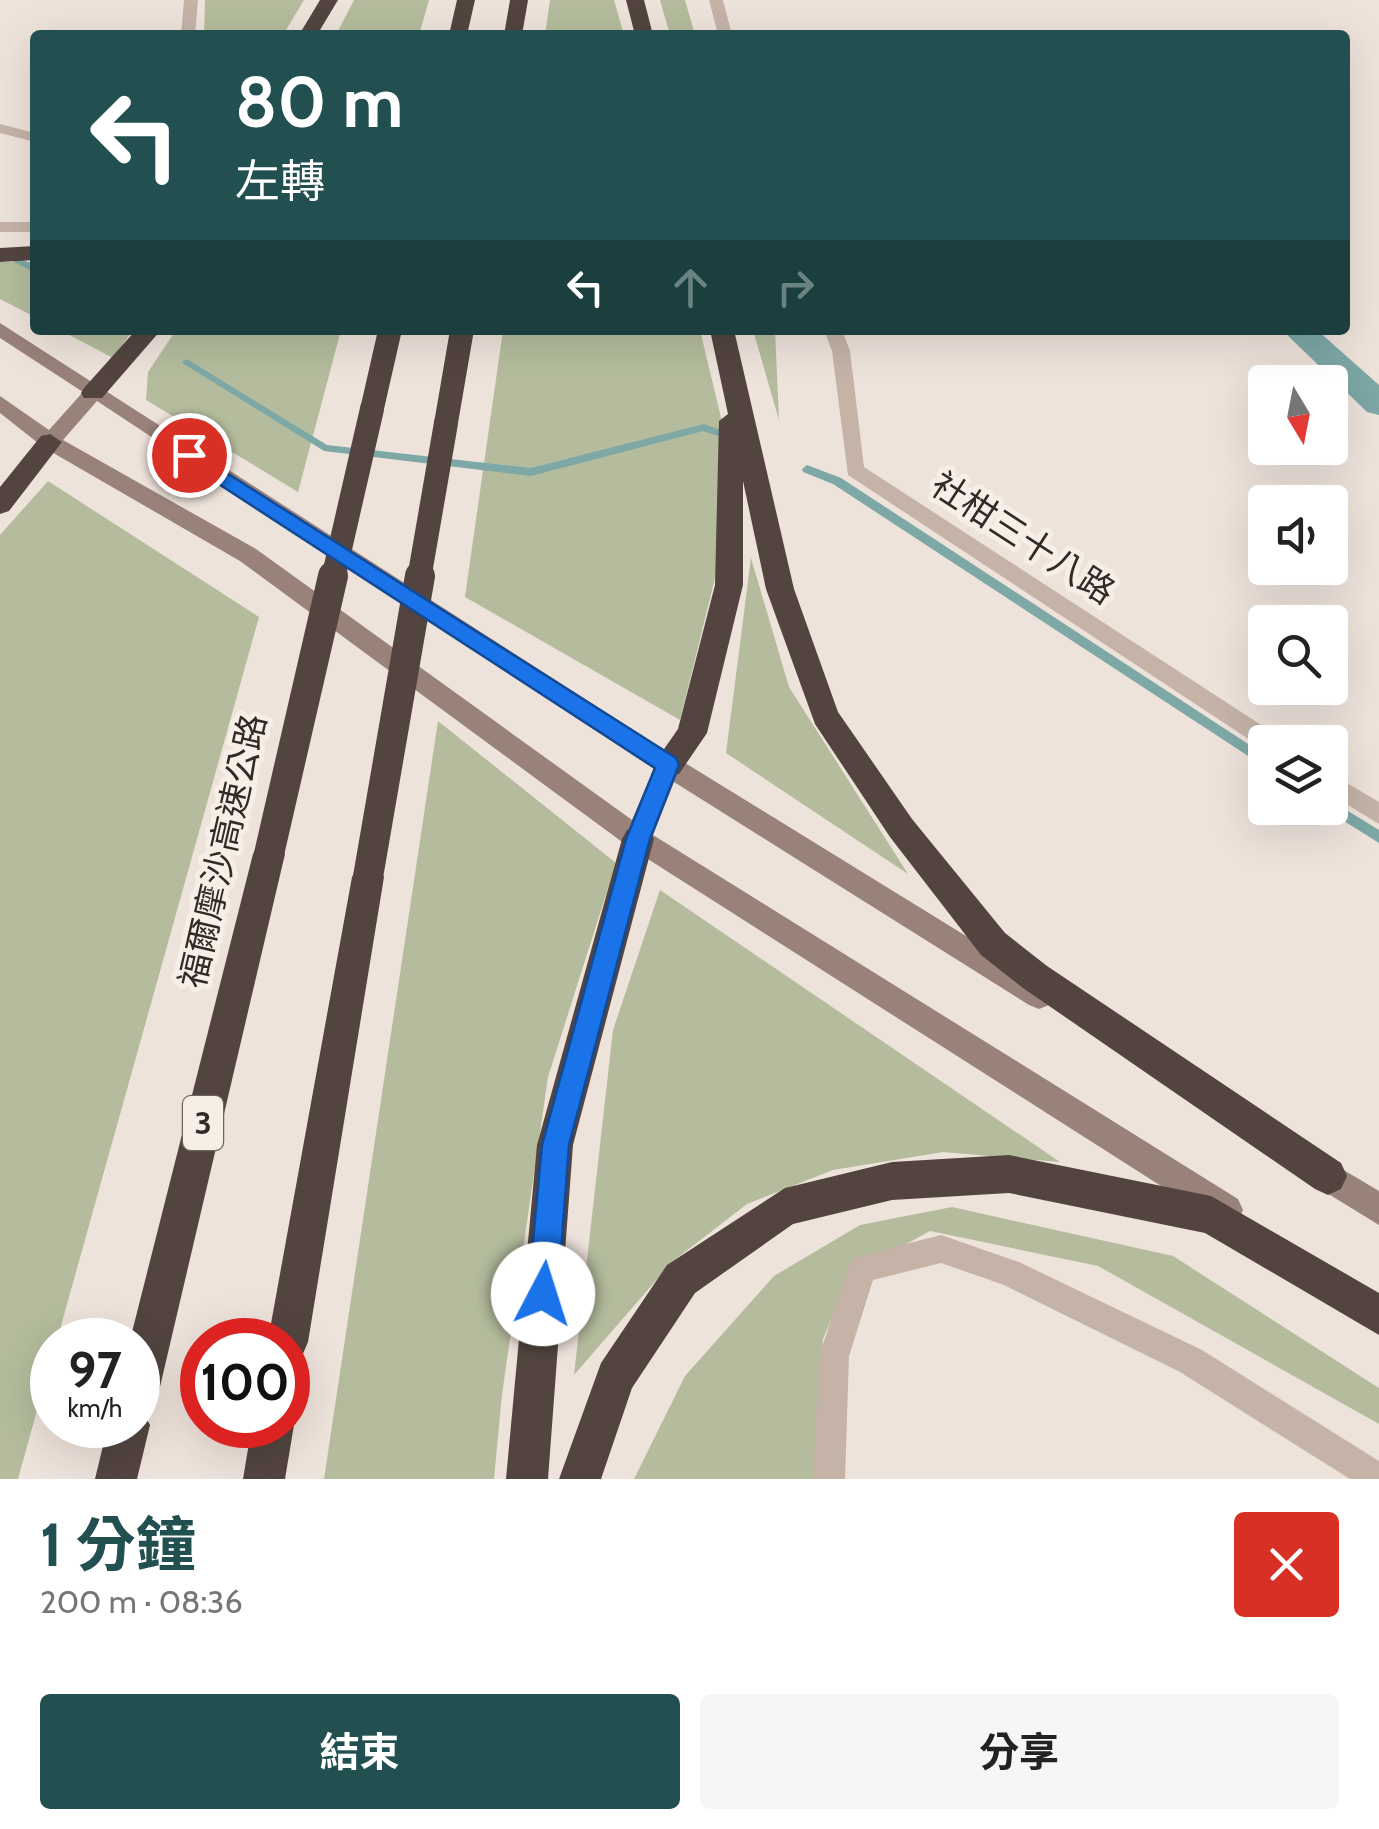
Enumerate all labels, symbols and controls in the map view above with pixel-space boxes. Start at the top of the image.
text: 80 m [235,59,403,145]
icon: left [70,70,200,200]
text: 左轉 [235,154,325,208]
icon: left [558,260,613,315]
icon: ahead [663,260,718,315]
icon: right [768,260,823,315]
north arrow [1248,365,1348,465]
map controls [1248,365,1348,825]
pin [147,413,232,498]
icon: arrive [162,428,217,483]
street label: 社柑三十八路 [923,462,1123,613]
button: sound [1248,485,1348,585]
button: search [1248,605,1348,705]
street label: 福爾摩沙高速公路 [170,710,275,992]
button: layers [1248,725,1348,825]
road number: 3 [183,1096,223,1150]
position arrow [491,1242,595,1346]
speed limit sign: 100 [180,1318,310,1448]
text: 97 [68,1340,122,1401]
text: km/h [68,1393,122,1423]
text: 1 分鐘 [40,1508,196,1581]
button: close [1234,1512,1339,1617]
text: 200 m · 08:36 [40,1582,243,1621]
button: 結束 [40,1694,680,1809]
button: 分享 [700,1694,1339,1809]

